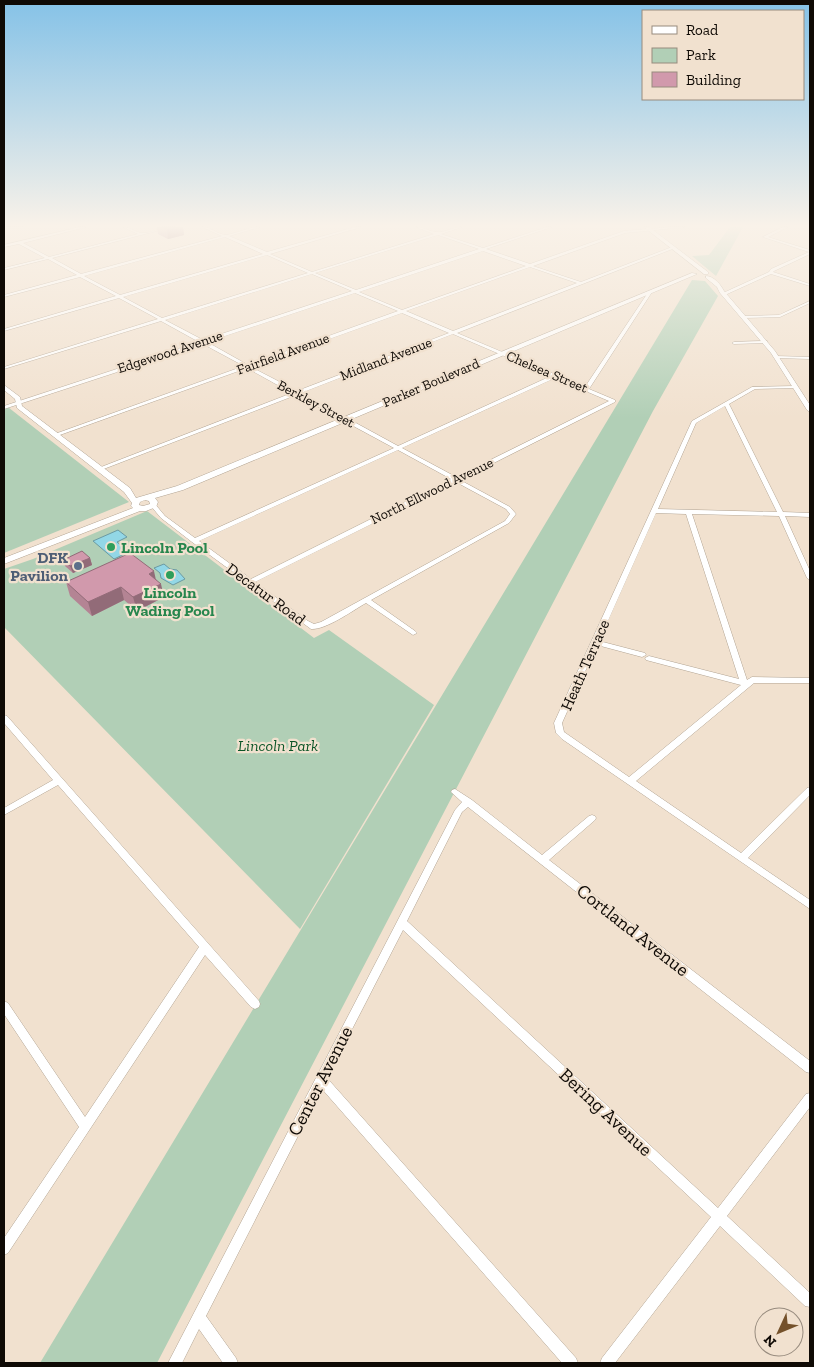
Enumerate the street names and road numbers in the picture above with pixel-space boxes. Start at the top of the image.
street label: Edgewood Avenue [115,327,225,377]
street label: Fairfield Avenue [234,329,332,379]
street label: Midland Avenue [338,333,435,384]
street label: Chelsea Street [504,347,591,397]
street label: Parker Boulevard [380,355,482,411]
street label: Berkley Street [274,377,358,432]
street label: North Ellwood Avenue [368,454,497,528]
street label: Decatur Road [223,559,310,629]
street label: Heath Terrace [556,617,614,713]
street label: Cortland Avenue [572,879,694,981]
street label: Center Avenue [283,1022,357,1140]
street label: Bering Avenue [555,1063,657,1161]

